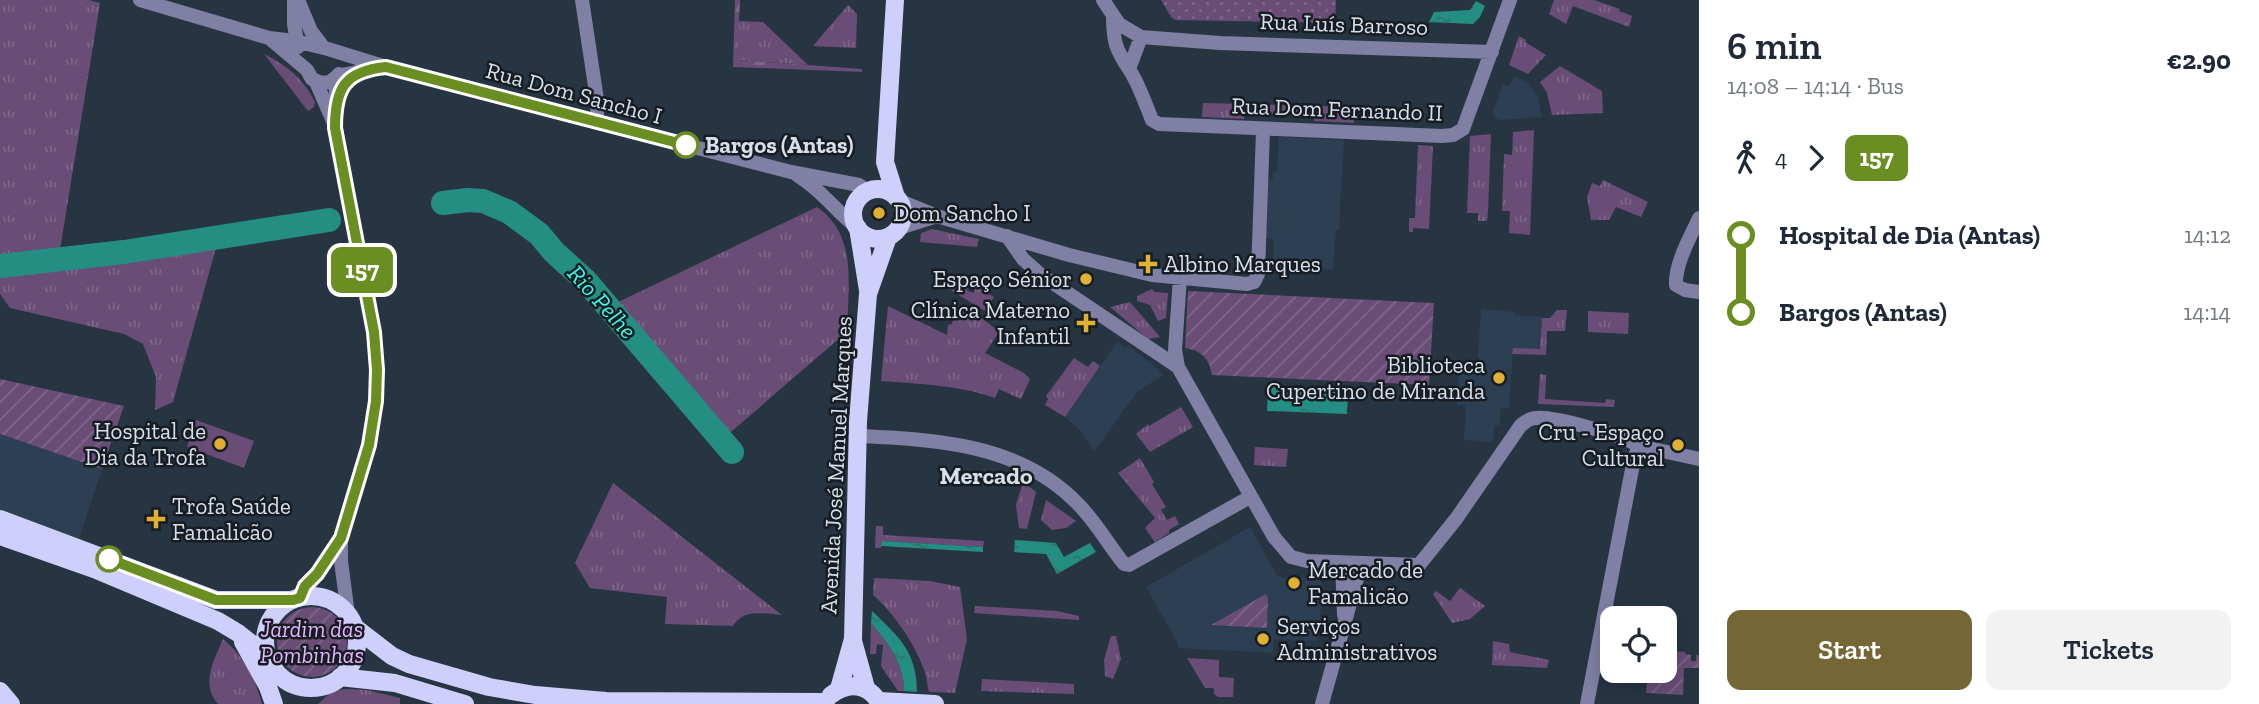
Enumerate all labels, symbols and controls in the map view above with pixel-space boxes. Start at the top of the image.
street label: Rua Luís Barroso [1259,7,1429,41]
text: 6 min [1727,23,1821,69]
text: €2.90 [2167,44,2231,76]
street label: Rua Dom Sancho I [483,56,665,130]
text: 14:08 – 14:14 · Bus [1727,72,1904,100]
street label: Rua Dom Fernando II [1231,91,1443,127]
place label: Bargos (Antas) [705,131,854,159]
marker: Bargos (Antas) [673,132,699,158]
icon: walk [1727,139,1765,177]
icon: forward [1797,139,1835,177]
text: 157 [1859,143,1894,172]
text: 4 [1775,144,1787,172]
place label: Dom Sancho I [893,199,1031,227]
marker: Dom Sancho I [871,205,887,221]
text: Hospital de Dia (Antas) [1779,219,2040,251]
text: 14:12 [2184,221,2231,249]
line badge: 157 [322,247,402,293]
place label: Albino Marques [1164,250,1321,278]
marker: Albino Marques [1138,254,1158,274]
text: 157 [345,255,379,284]
water label: Rio Pelhe [562,259,643,345]
place label: Espaço Sénior [933,265,1072,293]
marker: Espaço Sénior [1078,271,1094,287]
place label: Clínica Materno Infantil [911,296,1070,350]
text: Bargos (Antas) [1779,296,1947,328]
text: 14:14 [2183,298,2231,326]
marker: Clínica Materno Infantil [1076,313,1096,333]
street label: Avenida José Manuel Marques [814,315,858,615]
place label: Biblioteca Cupertino de Miranda [1266,351,1485,405]
marker: Biblioteca Cupertino de Miranda [1491,370,1507,386]
place label: Hospital de Dia da Trofa [85,417,206,471]
place label: Cru - Espaço Cultural [1538,418,1664,472]
marker: Hospital de Dia da Trofa [212,436,228,452]
marker: Cru - Espaço Cultural [1670,437,1686,453]
district label: Mercado [940,461,1033,490]
place label: Trofa Saúde Famalicão [172,492,291,546]
marker: Trofa Saúde Famalicão [146,509,166,529]
unlabelled marker [96,546,122,572]
place label: Mercado de Famalicão [1308,556,1423,610]
marker: Mercado de Famalicão [1286,575,1302,591]
map controls [1600,606,1677,683]
button: locate [1600,606,1677,683]
button: Start [1727,610,1972,690]
button: Tickets [1986,610,2231,690]
place label: Serviços Administrativos [1277,612,1437,666]
park label: Jardim das Pombinhas [260,615,364,669]
marker: Serviços Administrativos [1255,631,1271,647]

